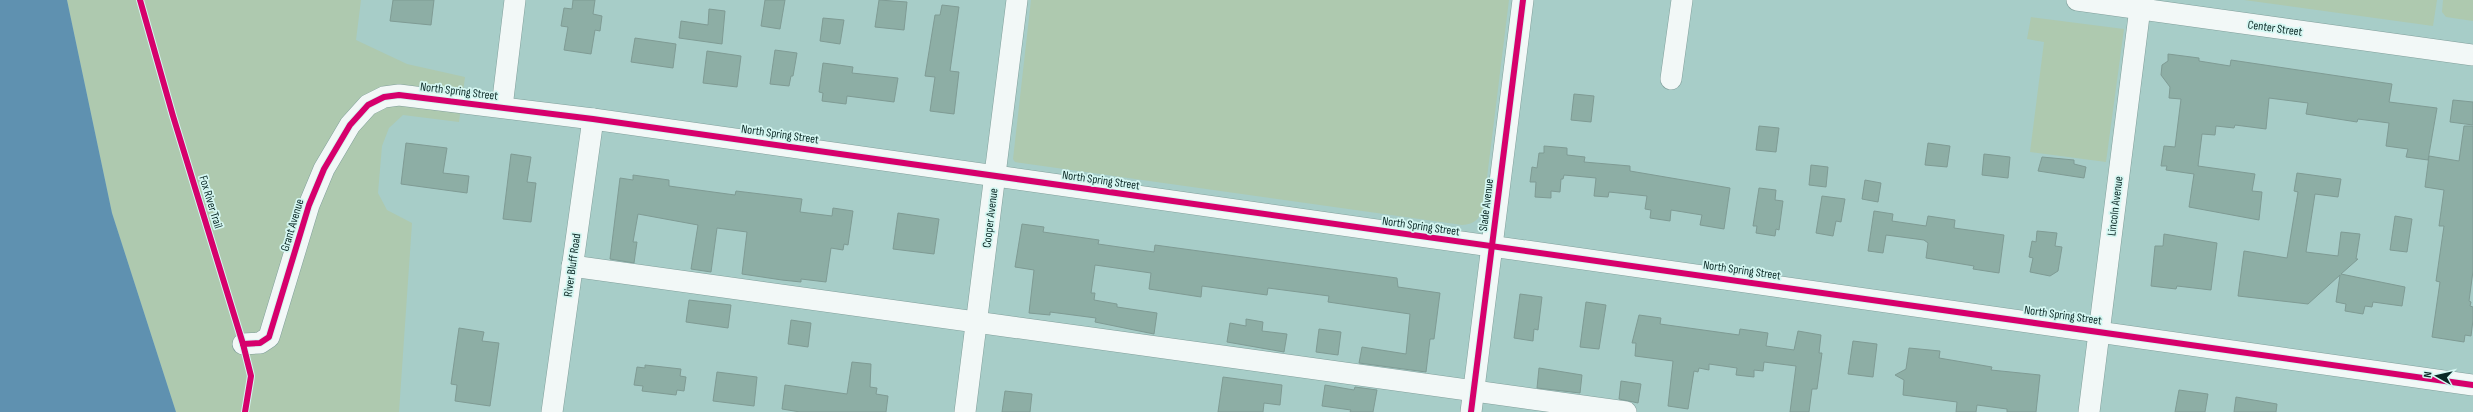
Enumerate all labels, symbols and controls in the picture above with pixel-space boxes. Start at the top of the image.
street label: Center Street [2247,17,2303,40]
street label: North Spring Street [419,79,499,104]
street label: North Spring Street [740,122,820,147]
street label: North Spring Street [1061,168,1141,193]
street label: Fox River Trail [195,174,226,230]
street label: Lincoln Avenue [2104,175,2127,237]
street label: Slade Avenue [1476,178,1497,232]
street label: Cooper Avenue [979,187,1002,249]
street label: Grant Avenue [277,197,308,253]
street label: North Spring Street [1381,214,1461,239]
street label: River Bluff Road [561,232,584,298]
street label: North Spring Street [1702,258,1782,283]
street label: North Spring Street [2023,303,2103,328]
north arrow [2417,356,2457,396]
text: N [2421,371,2434,378]

